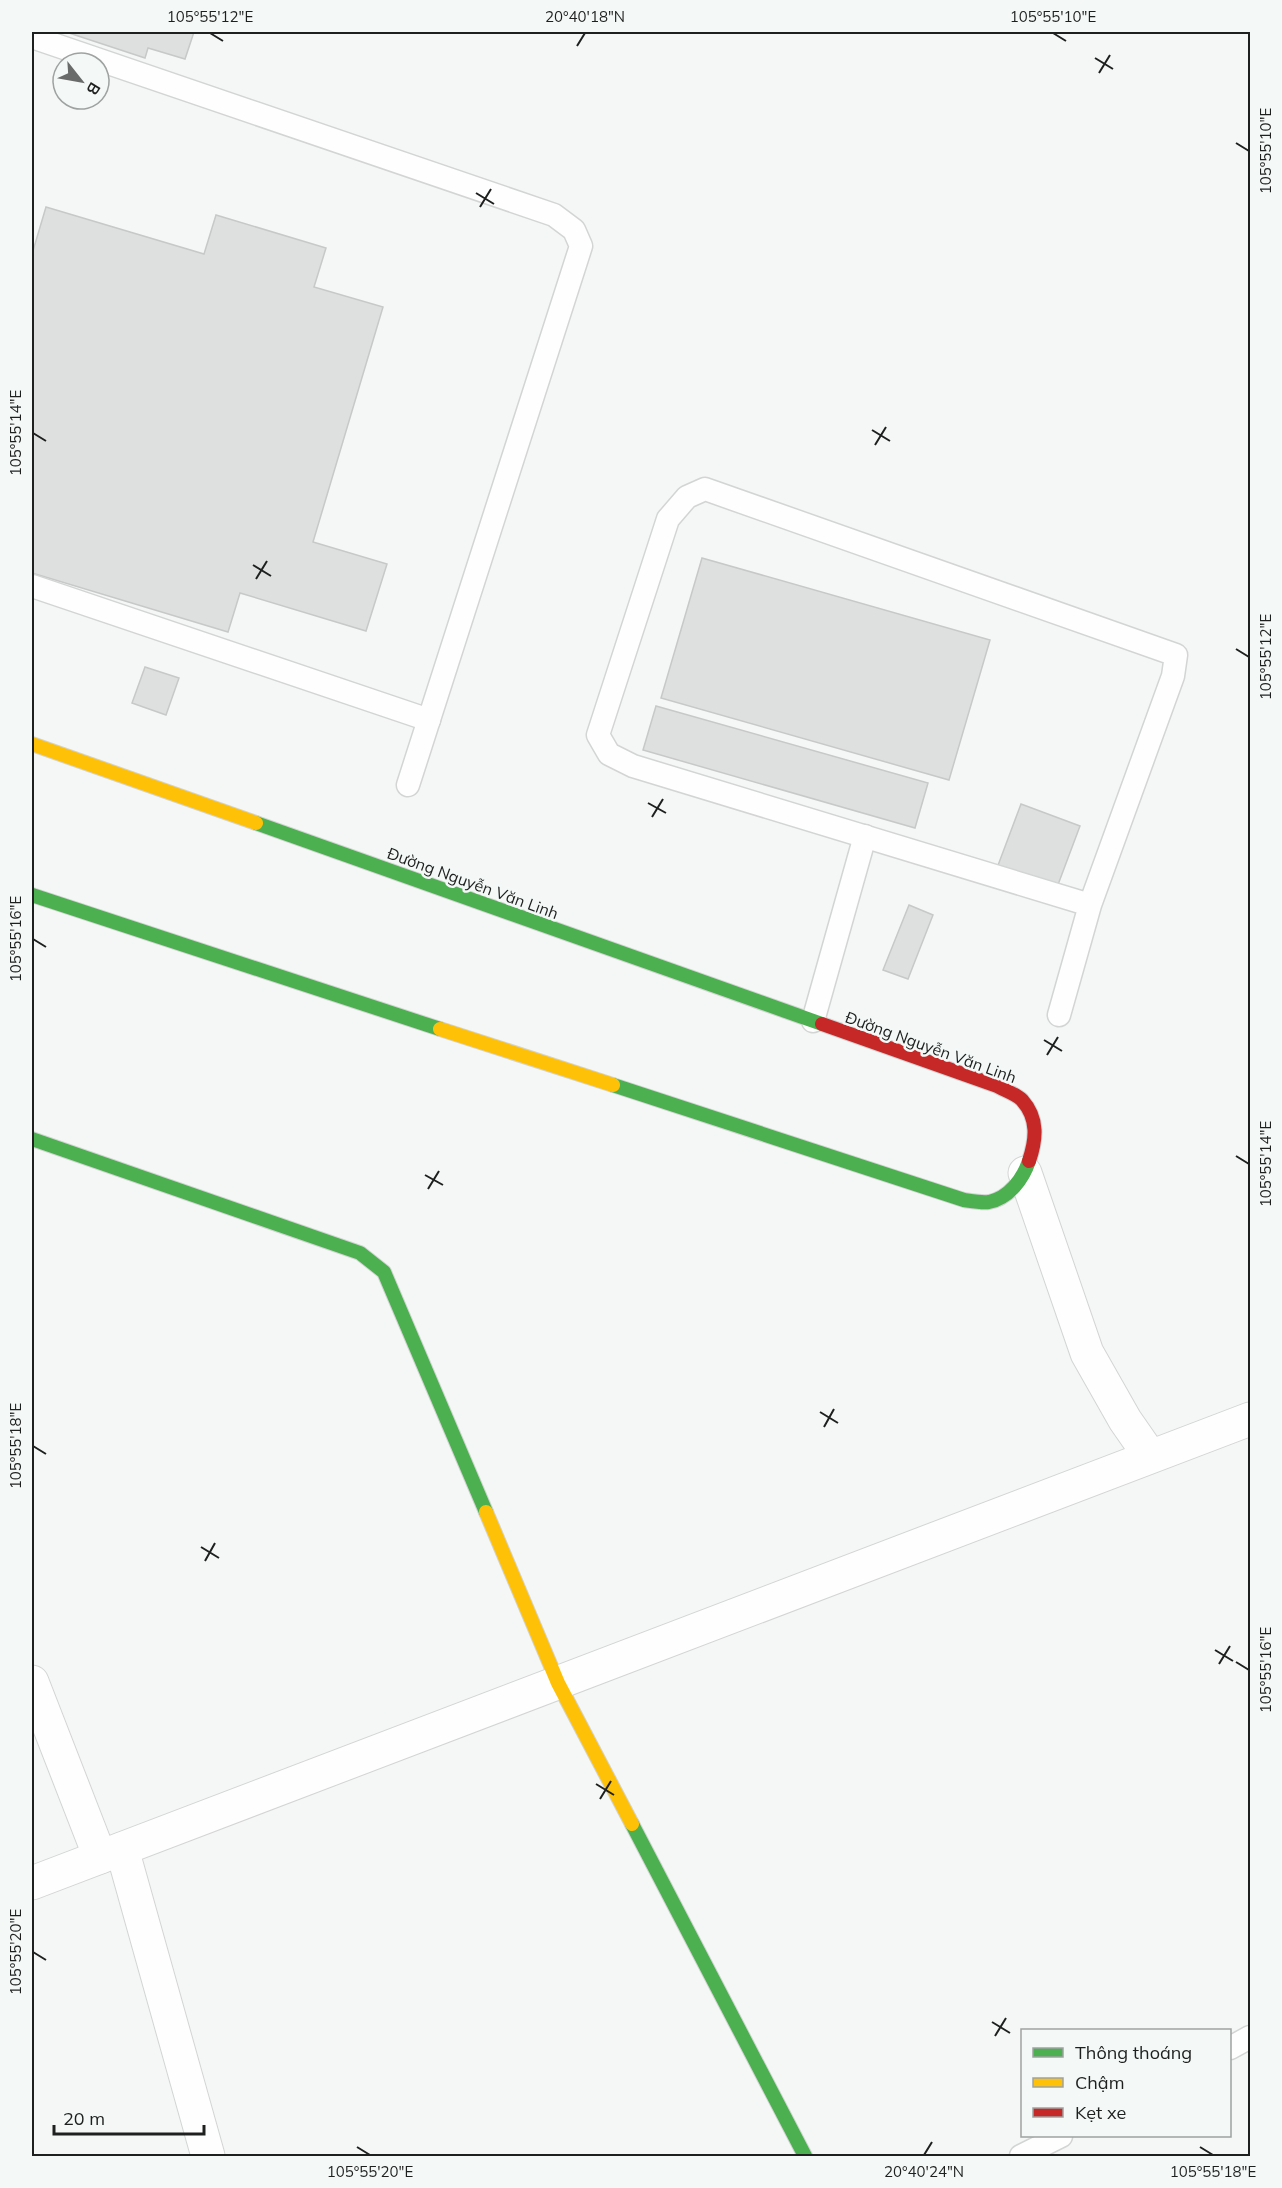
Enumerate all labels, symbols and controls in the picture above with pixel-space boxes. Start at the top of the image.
text: 105°55'12"E [167,7,253,26]
text: 20°40'18"N [545,7,625,26]
text: 105°55'10"E [1010,7,1096,26]
north arrow [51,51,111,111]
text: B [82,79,105,99]
text: 105°55'10"E [1256,108,1275,194]
text: 105°55'14"E [6,390,25,476]
text: 105°55'12"E [1256,614,1275,700]
street label: Đường Nguyễn Văn Linh [385,843,561,923]
text: 105°55'16"E [6,896,25,982]
street label: Đường Nguyễn Văn Linh [843,1007,1019,1087]
text: 105°55'14"E [1256,1121,1275,1207]
text: 105°55'18"E [6,1403,25,1489]
text: 105°55'16"E [1256,1627,1275,1713]
text: 105°55'20"E [6,1909,25,1995]
legend [1021,2029,1231,2137]
text: Thông thoáng [1075,2041,1192,2064]
text: Chậm [1075,2071,1124,2094]
scale bar [54,2098,204,2136]
text: Kẹt xe [1075,2101,1126,2124]
text: 20 m [63,2107,105,2130]
text: 105°55'20"E [327,2162,413,2181]
text: 20°40'24"N [884,2162,964,2181]
text: 105°55'18"E [1170,2162,1256,2181]

